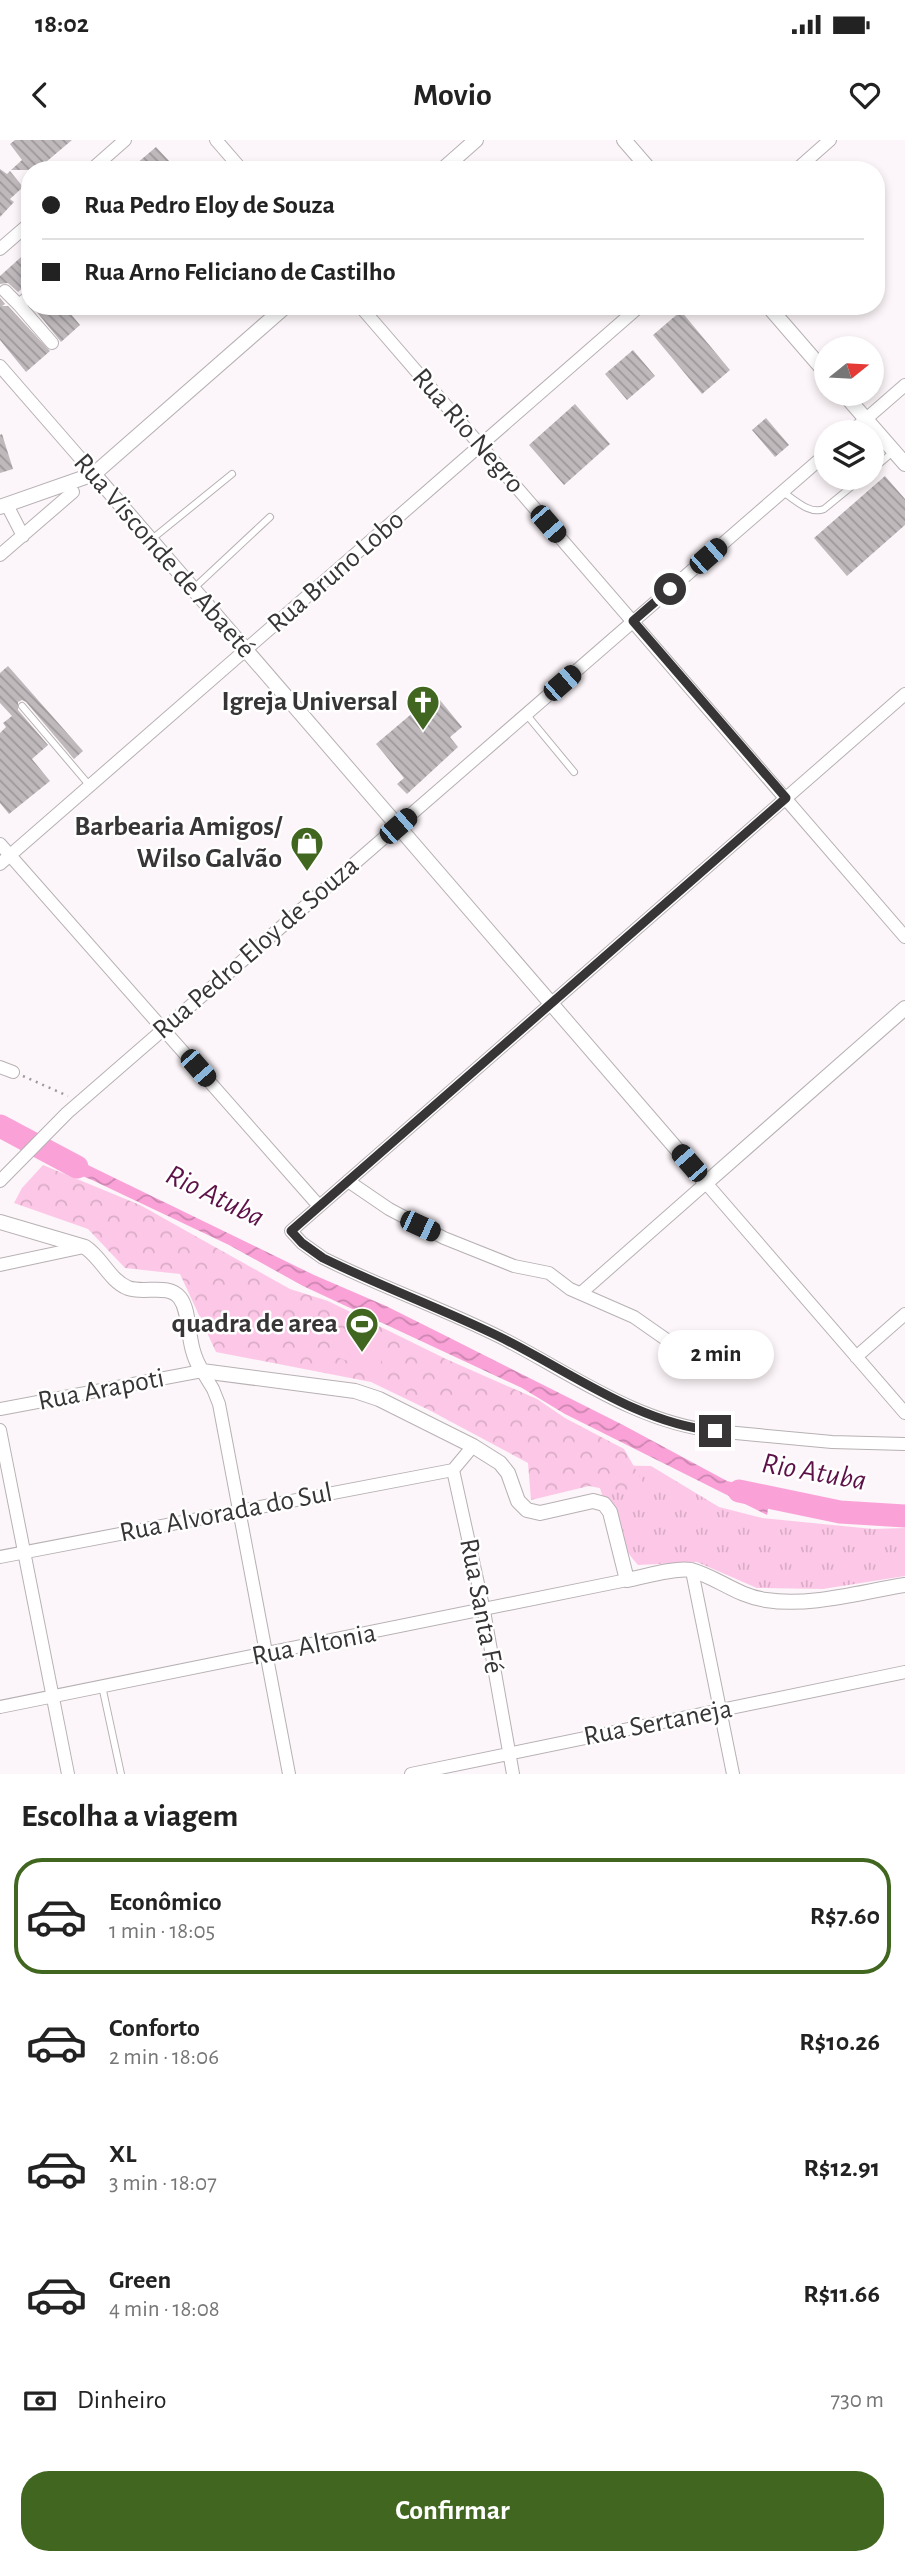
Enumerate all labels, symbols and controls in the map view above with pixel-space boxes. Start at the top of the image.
text: 18:02 [35,11,89,37]
icon: back [21,76,59,114]
icon: heart [846,76,884,114]
text: Movio [413,79,492,111]
text: Rua Pedro Eloy de Souza [84,192,335,218]
text: Rua Arno Feliciano de Castilho [84,259,396,285]
north arrow [814,336,884,406]
map controls [814,336,884,490]
street label: Rua Rio Negro [407,363,529,499]
button: layers [814,420,884,490]
street label: Rua Visconde de Abaeté [68,449,260,663]
car [527,501,570,547]
street label: Rua Bruno Lobo [262,505,410,639]
car [686,534,731,578]
route start [654,573,686,605]
car [540,661,585,705]
church icon: Igreja Universal [404,683,442,732]
place label: Igreja Universal [221,688,398,716]
car [376,804,421,848]
place label: Barbearia Amigos/ Wilso Galvão [74,813,283,873]
shop icon: Barbearia Amigos/ Wilso Galvão [288,824,326,873]
street label: Rua Pedro Eloy de Souza [148,851,364,1045]
car [177,1045,220,1091]
car [668,1140,711,1186]
water label: Rio Atuba [161,1159,269,1233]
car [397,1208,444,1244]
sports icon: quadra de area [343,1305,381,1354]
place label: quadra de area [172,1310,338,1338]
callout: 2 min [657,1330,773,1378]
text: 2 min [690,1343,742,1366]
street label: Rua Arapoti [35,1364,167,1416]
route end [699,1415,731,1447]
water label: Rio Atuba [759,1448,869,1496]
street label: Rua Alvorada do Sul [117,1479,335,1547]
street label: Rua Santa Fé [454,1536,508,1676]
street label: Rua Altonia [249,1619,379,1671]
street label: Rua Sertaneja [581,1695,735,1751]
text: Escolha a viagem [21,1800,238,1832]
icon: car [25,1885,88,1948]
text: Econômico [109,1889,222,1915]
text: R$7.60 [810,1903,880,1929]
text: 1 min · 18:05 [109,1920,215,1943]
icon: car [25,2011,88,2074]
text: Conforto [109,2015,200,2041]
text: R$10.26 [799,2029,880,2055]
text: 2 min · 18:06 [109,2046,219,2069]
icon: car [25,2137,88,2200]
text: XL [109,2141,136,2167]
text: R$12.91 [803,2155,880,2181]
text: 3 min · 18:07 [109,2172,217,2195]
icon: car [25,2263,88,2326]
text: Green [109,2267,171,2293]
text: R$11.66 [803,2281,880,2307]
text: 4 min · 18:08 [109,2298,220,2321]
icon: cash [21,2382,59,2420]
text: Dinheiro [77,2387,166,2413]
text: 730 m [831,2389,884,2412]
button: Confirmar [21,2471,884,2551]

